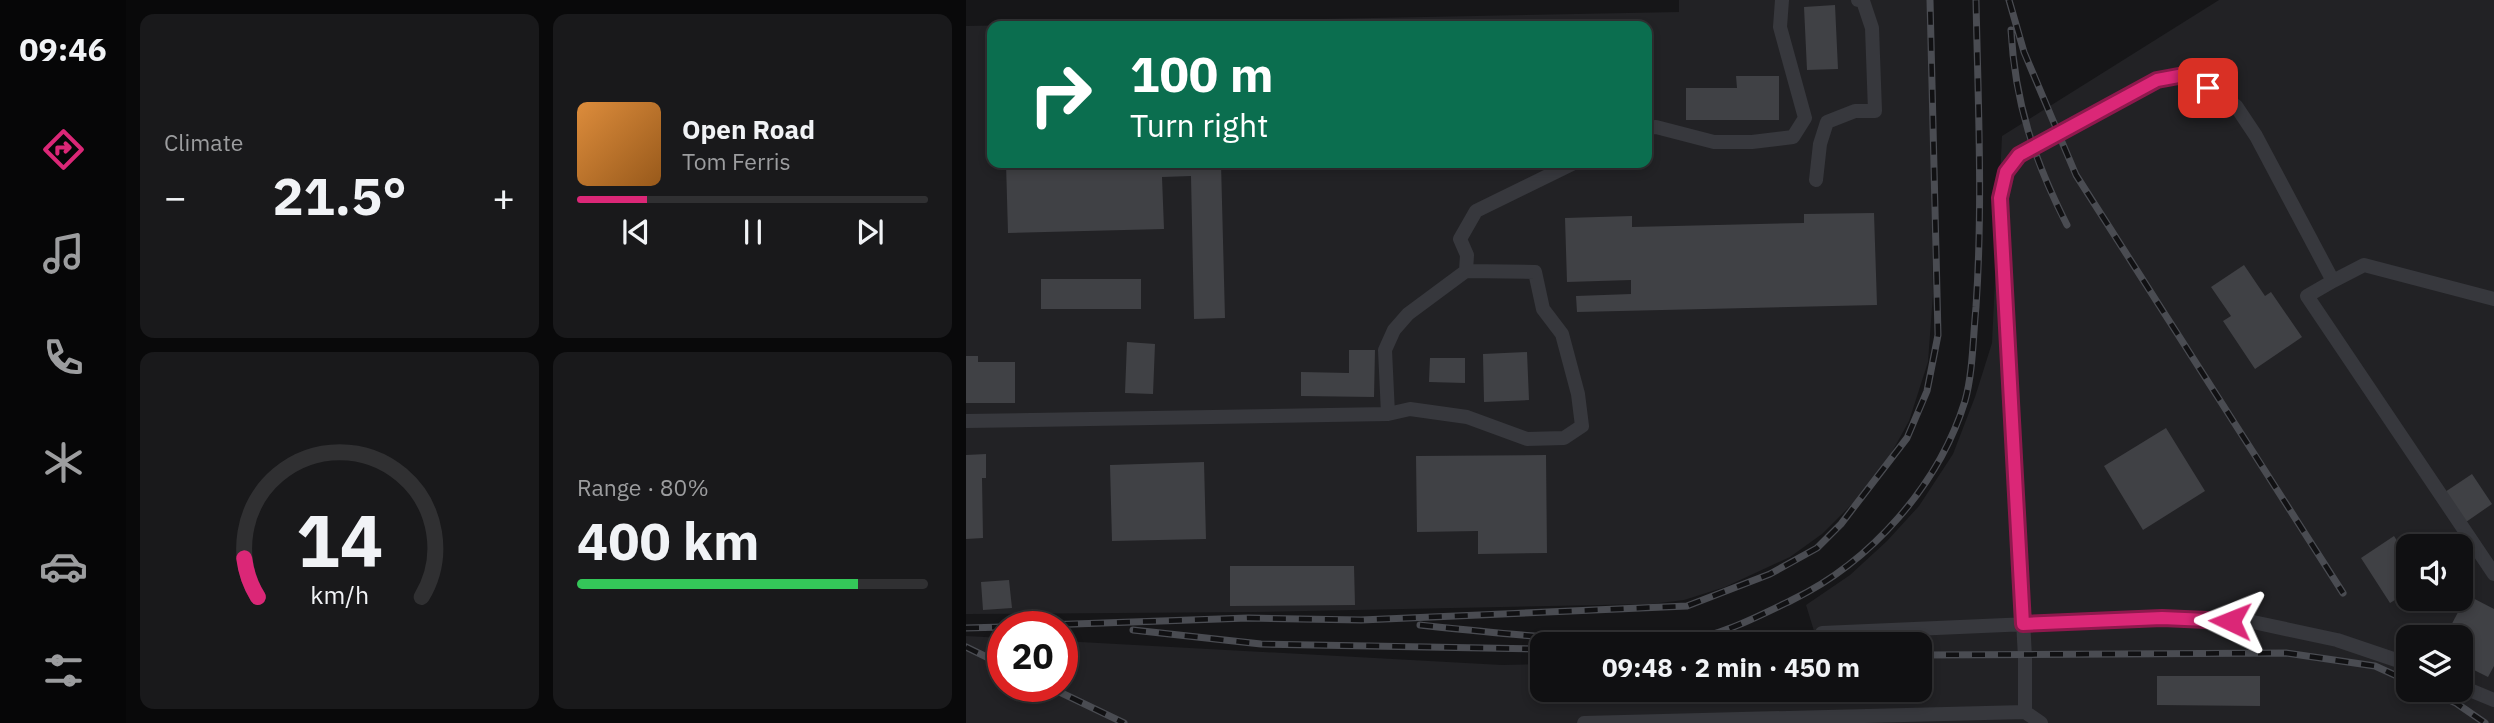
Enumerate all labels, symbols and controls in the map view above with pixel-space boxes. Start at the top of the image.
text: 09:46 [19,28,107,70]
text: 100 m [1130,42,1274,105]
icon: right [1015,49,1106,140]
pin [2178,58,2238,118]
icon: arrive [2189,69,2227,107]
text: Turn right [1130,104,1268,146]
text: Open Road [682,112,815,146]
icon: directions [39,125,88,174]
text: Climate [164,127,243,157]
text: Tom Ferris [682,146,791,176]
text: 21.5° [272,162,407,229]
text: − [164,172,187,221]
text: + [492,172,515,221]
icon: previous [617,213,655,251]
icon: pause [734,213,772,251]
icon: next [851,213,889,251]
icon: music [39,229,88,278]
icon: phone [39,333,88,382]
icon: climate [39,438,88,487]
text: Range · 80% [577,472,709,502]
text: 14 [296,492,383,587]
text: 400 km [577,507,759,574]
map controls [2396,534,2473,702]
button: sound [2396,534,2473,611]
icon: car [39,542,88,591]
text: km/h [310,577,369,610]
position arrow [2193,584,2267,658]
speed limit sign: 20 [987,611,1078,702]
button: layers [2396,625,2473,702]
icon: filters [39,646,88,695]
text: 09:48 · 2 min · 450 m [1602,650,1860,684]

